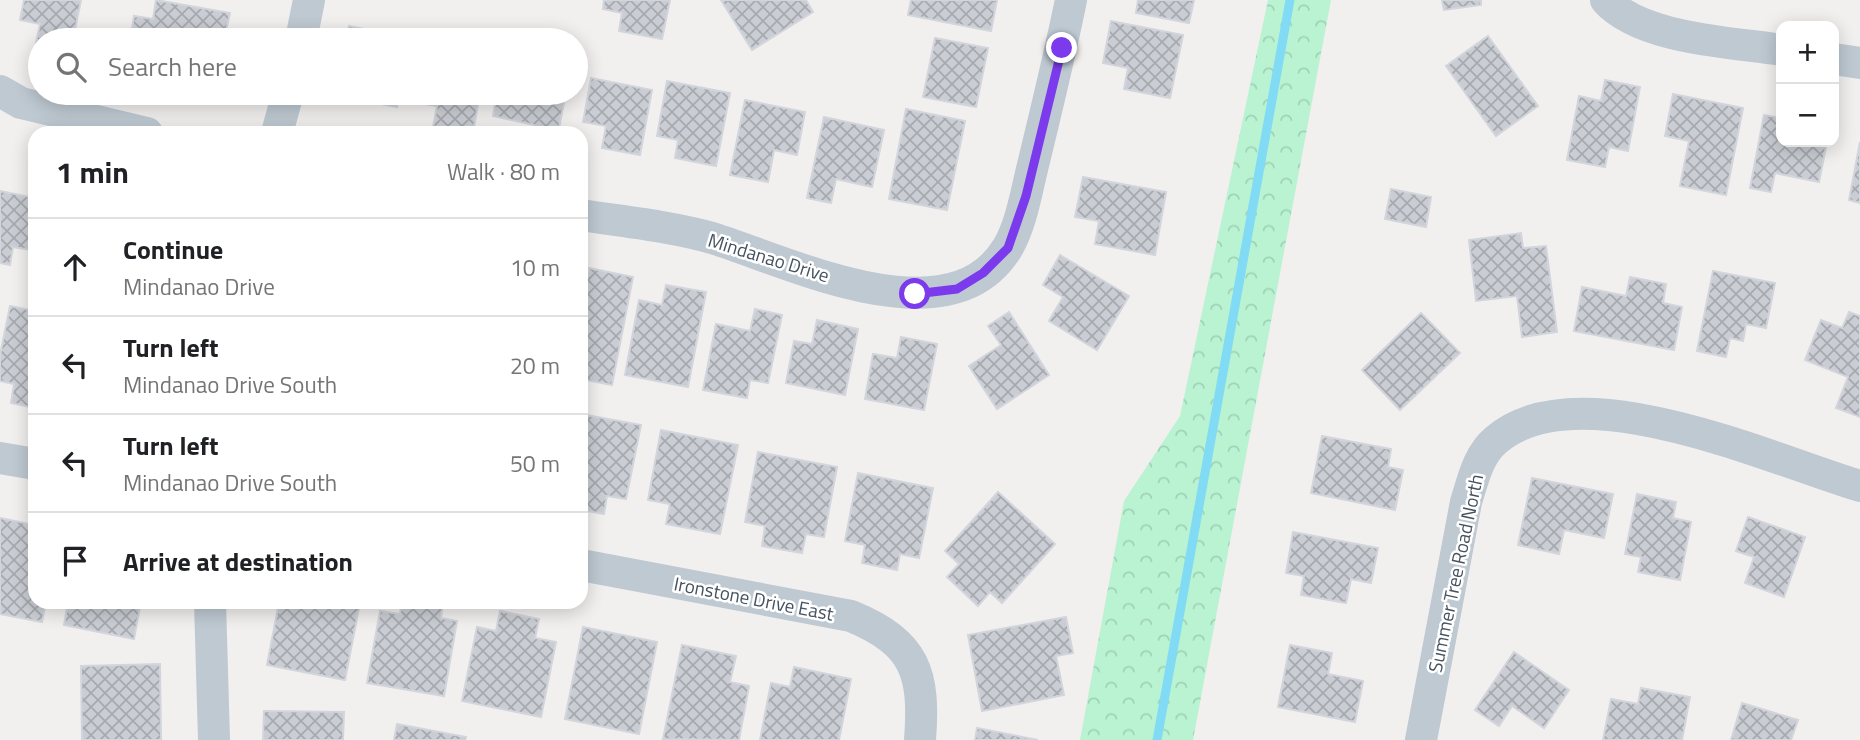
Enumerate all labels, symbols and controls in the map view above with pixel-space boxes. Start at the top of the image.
map controls [1776,21,1839,147]
button: + [1776,21,1839,84]
search box [28,28,588,105]
route end [1046,32,1077,63]
text: Search here [108,47,237,86]
icon: search [52,48,90,86]
button: − [1776,84,1839,147]
text: 1 min [56,149,129,195]
text: Walk · 80 m [447,154,560,189]
street label: Mindanao Drive [705,225,833,289]
text: Continue [123,230,223,269]
icon: ahead [56,248,94,286]
text: 10 m [510,250,560,285]
text: Mindanao Drive [123,269,275,304]
route start [899,278,930,309]
text: Turn left [123,328,218,367]
icon: left [56,346,94,384]
text: 20 m [510,348,560,383]
text: Mindanao Drive South [123,367,337,402]
text: Turn left [123,426,218,465]
icon: left [56,444,94,482]
text: 50 m [510,446,560,481]
text: Mindanao Drive South [123,465,337,500]
street label: Summer Tree Road North [1420,471,1490,675]
icon: arrive [56,542,94,580]
text: Arrive at destination [123,542,353,581]
street label: Ironstone Drive East [672,568,837,628]

